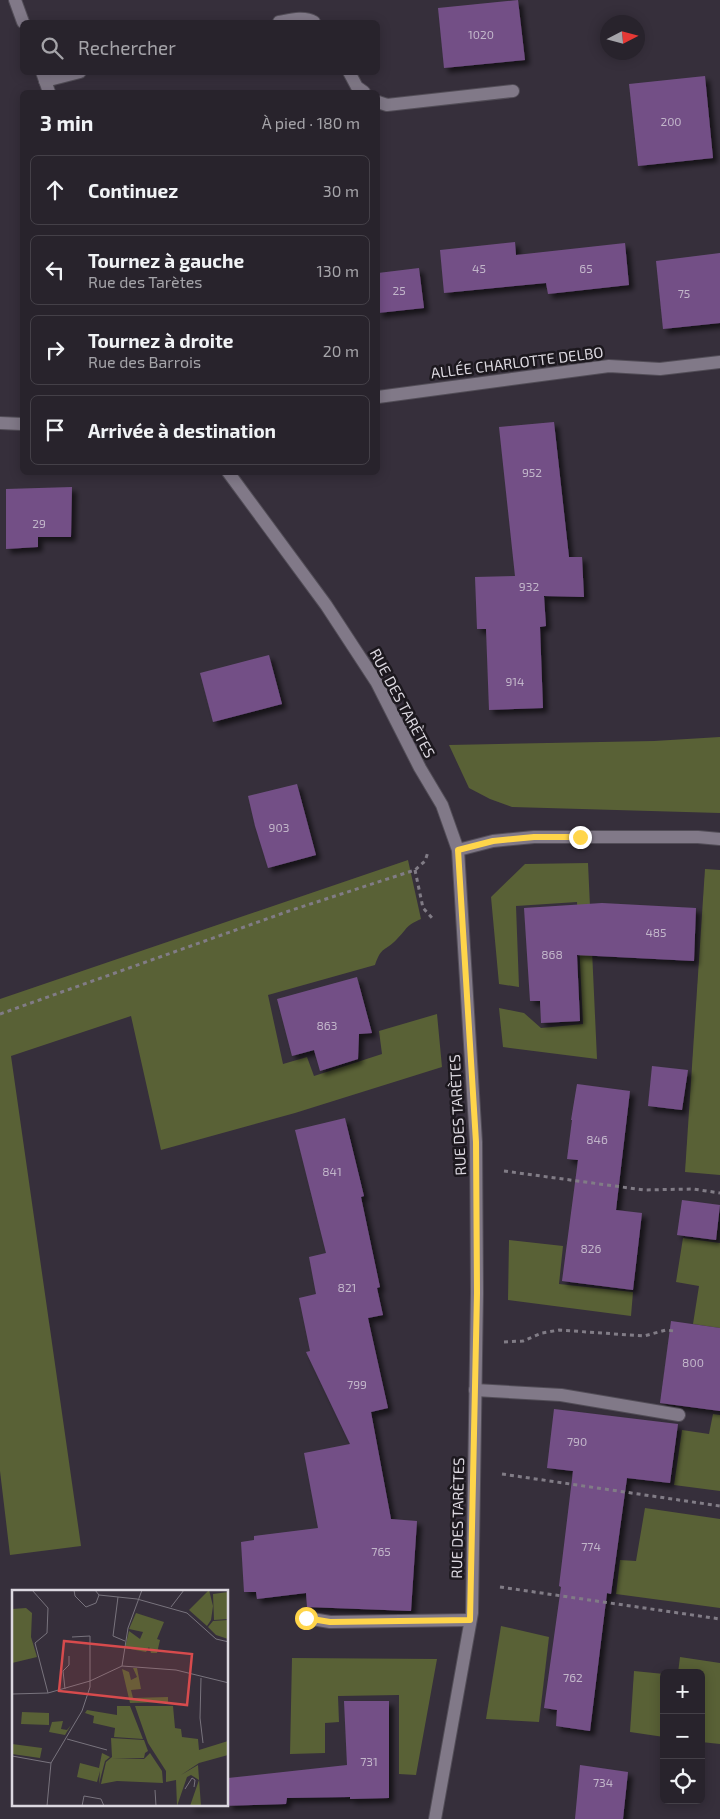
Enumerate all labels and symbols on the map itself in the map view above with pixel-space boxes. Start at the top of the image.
north arrow [600,15,645,60]
house number: 1020 [468,27,494,41]
house number: 200 [660,114,682,128]
house number: 45 [472,261,486,275]
house number: 65 [579,261,593,275]
house number: 25 [392,283,406,297]
house number: 75 [678,286,690,300]
street label: ALLÉE CHARLOTTE DELBO [430,342,604,382]
house number: 952 [522,465,542,479]
house number: 29 [32,516,46,530]
house number: 932 [519,579,539,593]
street label: RUE DES TARÈTES [367,645,439,761]
house number: 914 [505,674,525,688]
house number: 903 [269,820,289,834]
route end [569,826,592,849]
house number: 485 [645,925,667,939]
house number: 868 [541,947,563,961]
house number: 863 [317,1018,337,1032]
street label: RUE DES TARÈTES [445,1054,469,1176]
house number: 846 [586,1132,608,1146]
house number: 841 [322,1164,342,1178]
house number: 826 [581,1241,602,1255]
house number: 821 [338,1280,356,1294]
house number: 800 [682,1355,704,1369]
house number: 799 [347,1377,367,1391]
house number: 790 [567,1434,587,1448]
street label: RUE DES TARÈTES [447,1457,467,1579]
house number: 774 [581,1539,601,1553]
house number: 765 [371,1544,391,1558]
inset map [12,1590,229,1806]
route start [295,1607,318,1630]
house number: 762 [563,1670,583,1684]
house number: 731 [360,1754,378,1768]
house number: 734 [593,1775,613,1789]

